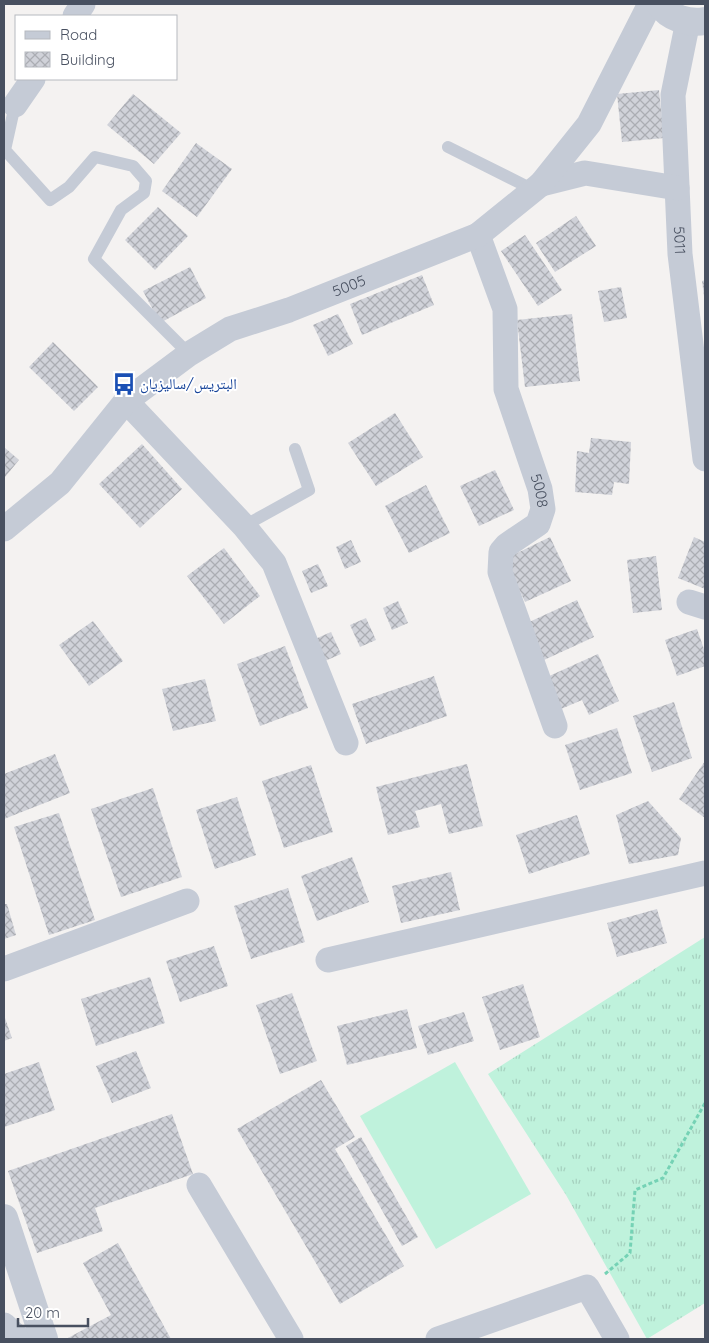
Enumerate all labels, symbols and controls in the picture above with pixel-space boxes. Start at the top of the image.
legend [15,15,178,80]
text: Road [60,25,97,44]
text: Building [60,50,115,69]
street label: 5011 [670,226,690,255]
street label: 5005 [329,271,368,301]
bus stop icon: البتريس/ساليزيان [111,371,137,397]
place label: البتريس/ساليزيان [140,374,237,394]
street label: 5008 [526,471,553,509]
scale bar [18,1296,88,1328]
text: 20 m [25,1303,60,1322]

